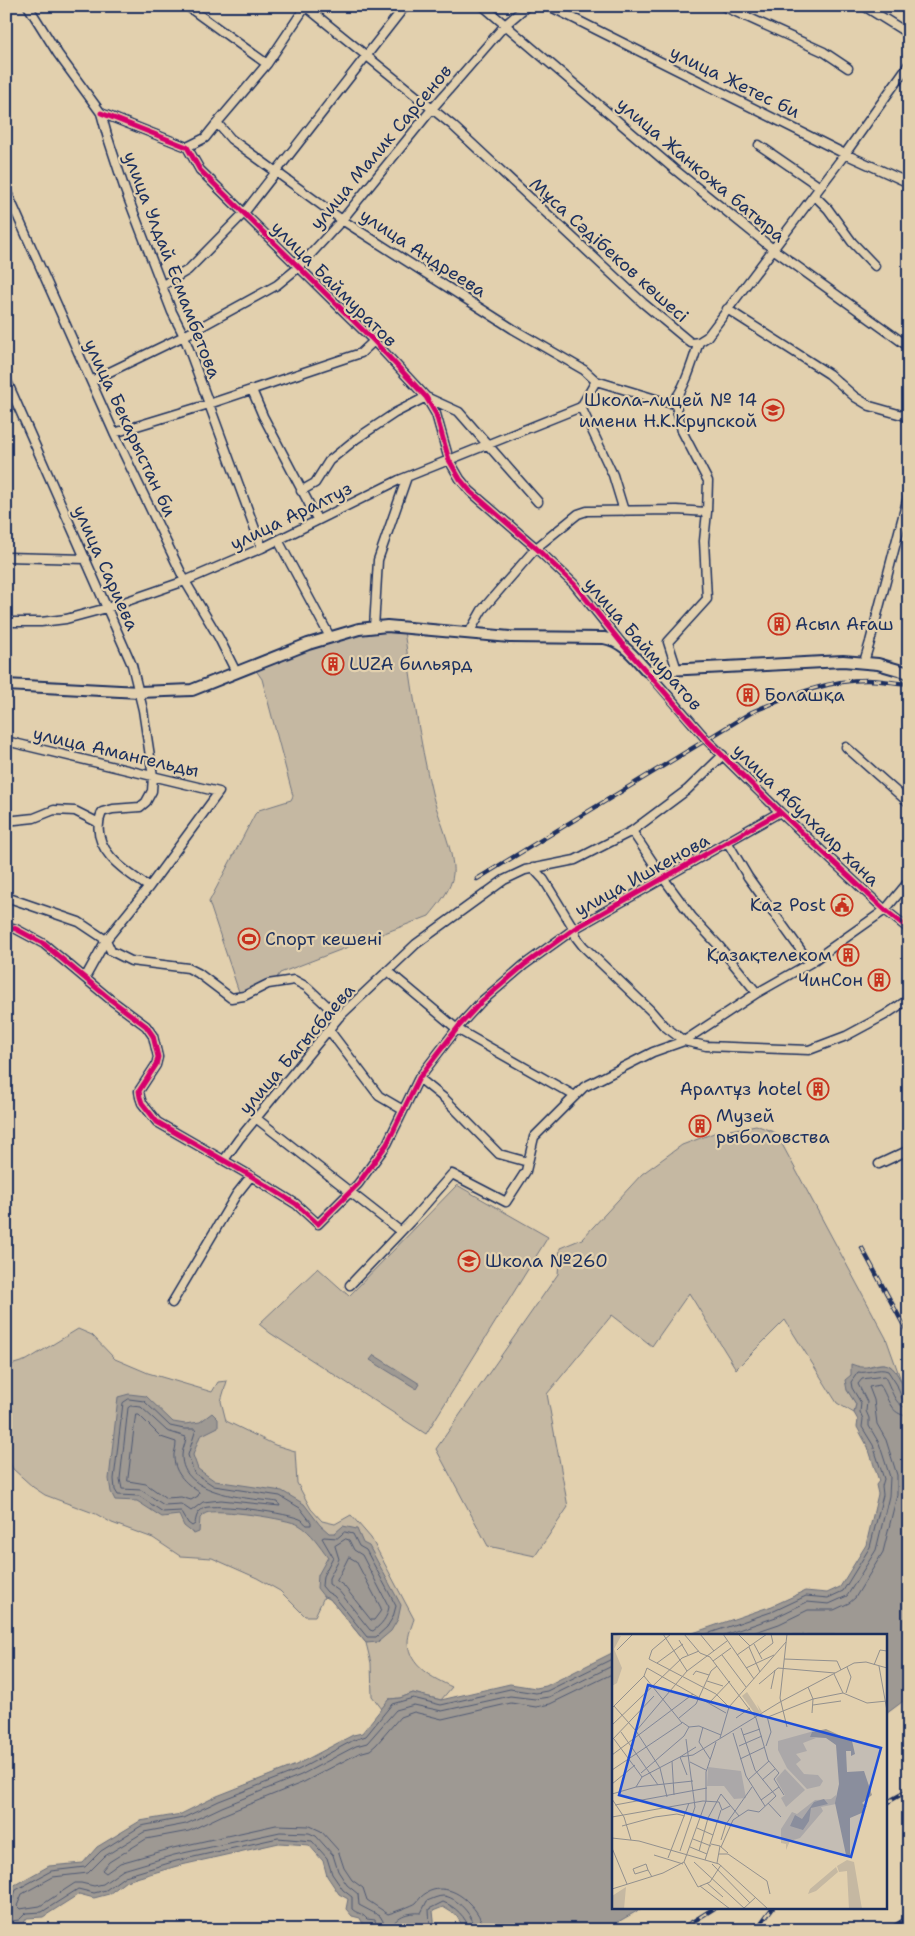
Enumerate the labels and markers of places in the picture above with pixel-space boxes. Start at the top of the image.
place label: Школа-лицей № 14 имени Н.К.Крупской [579,388,757,433]
school or university icon: Школа-лицей № 14 имени Н.К.Крупской [761,398,785,422]
building icon: Асыл Ағаш [767,612,791,636]
place label: Асыл Ағаш [795,612,894,636]
building icon: LUZA бильярд [321,652,345,676]
place label: LUZA бильярд [349,652,473,676]
building icon: Болашқа [736,683,760,707]
place label: Болашқа [764,683,845,707]
place label: Kaz Post [750,893,826,917]
public building icon: Kaz Post [830,893,854,917]
sports icon: Спорт кешені [237,927,261,951]
place label: Спорт кешені [265,927,382,951]
place label: Қазақтелеком [707,943,832,967]
building icon: Қазақтелеком [836,943,860,967]
place label: ЧинСон [798,968,863,992]
building icon: ЧинСон [867,968,891,992]
place label: Аралтұз hotel [680,1077,803,1101]
building icon: Аралтұз hotel [806,1077,830,1101]
place label: Музей рыболовства [716,1104,830,1149]
building icon: Музей рыболовства [688,1114,712,1138]
school or university icon: Школа №260 [457,1249,481,1273]
place label: Школа №260 [485,1249,608,1273]

